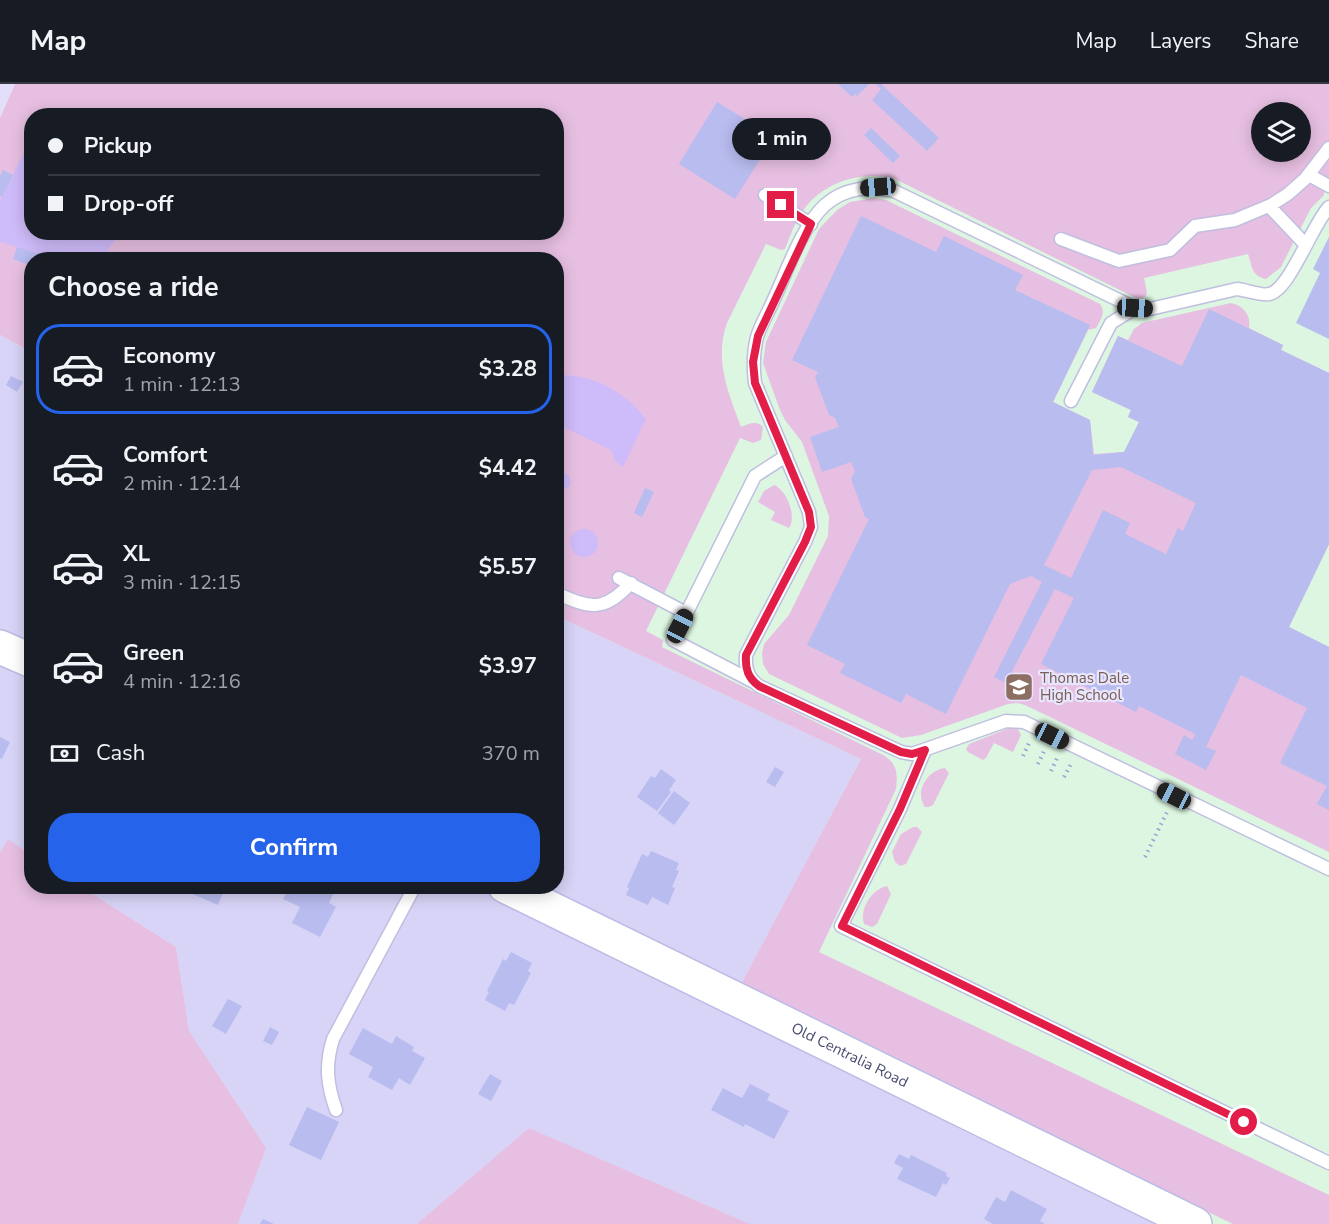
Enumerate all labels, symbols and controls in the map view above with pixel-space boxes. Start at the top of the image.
text: Map [30,22,86,60]
text: Map [1075,27,1117,55]
text: Layers [1150,27,1211,55]
text: Share [1244,27,1299,55]
map controls [1251,102,1311,162]
button: layers [1251,102,1311,162]
callout: 1 min [732,118,830,160]
text: 1 min [756,125,807,152]
text: Pickup [84,131,152,161]
car [859,176,897,198]
text: Drop-off [84,189,173,219]
route end [767,191,794,218]
text: Choose a ride [48,269,219,306]
car [1117,298,1153,318]
text: Economy [123,341,215,371]
icon: car [51,342,105,396]
text: $3.28 [479,354,537,384]
text: 1 min · 12:13 [123,371,241,398]
text: Comfort [123,440,207,470]
icon: car [51,441,105,495]
text: $4.42 [479,453,537,483]
text: 2 min · 12:14 [123,470,241,497]
text: XL [123,539,150,569]
icon: car [51,540,105,594]
text: $5.57 [479,552,537,582]
text: 3 min · 12:15 [123,569,241,596]
car [664,606,696,646]
text: Green [123,638,184,668]
icon: car [51,639,105,693]
text: $3.97 [479,651,537,681]
text: 4 min · 12:16 [123,668,241,695]
place label: Thomas Dale High School [1040,668,1129,705]
school or university icon: Thomas Dale High School [1003,671,1035,703]
car [1032,720,1072,752]
icon: cash [48,737,81,770]
text: Cash [96,738,145,768]
text: 370 m [482,740,540,767]
car [1154,780,1194,812]
button: Confirm [48,813,540,882]
street label: Old Centralia Road [788,1018,912,1092]
route start [1230,1108,1257,1135]

